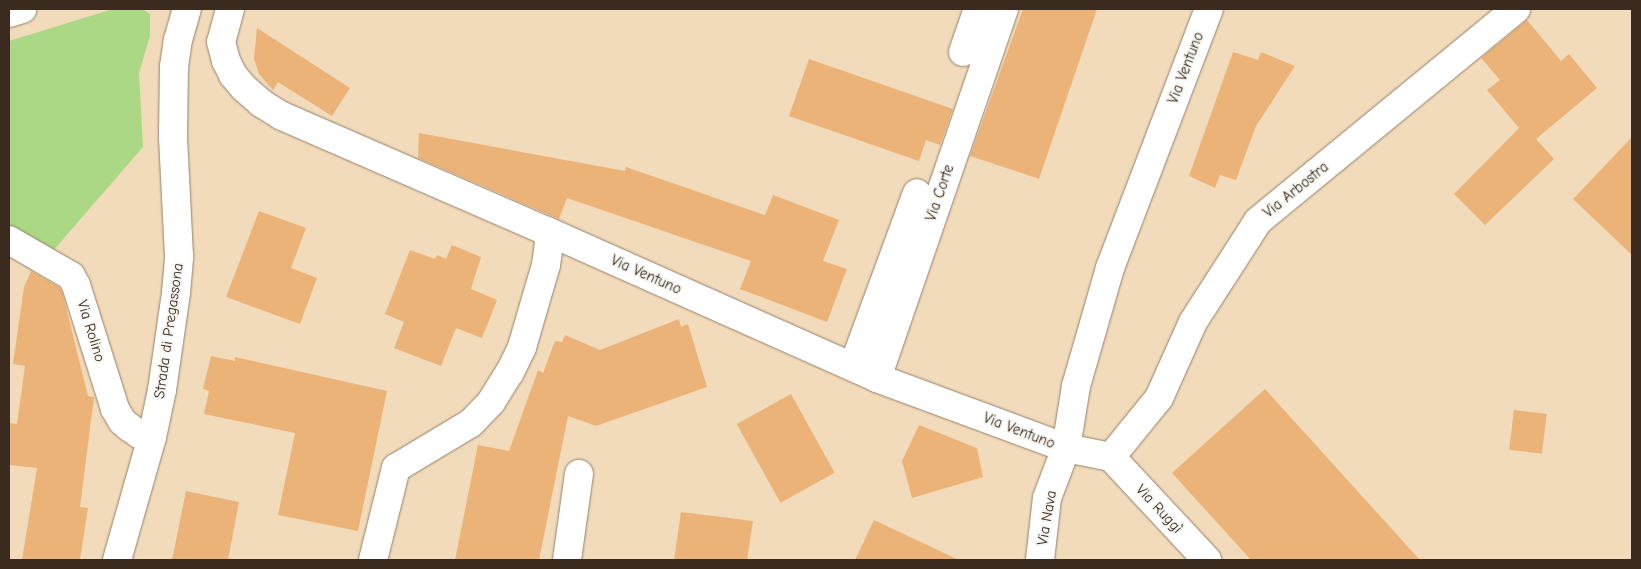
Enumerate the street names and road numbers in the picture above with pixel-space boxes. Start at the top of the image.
street label: Via Ventuno [1164,30,1208,106]
street label: Via Arbostra [1260,158,1332,222]
street label: Via Corte [922,162,958,224]
street label: Via Ventuno [608,251,684,299]
street label: Strada di Pregassona [151,262,187,400]
street label: Via Rolino [73,298,109,364]
street label: Via Ventuno [981,409,1057,453]
street label: Via Ruggì [1132,481,1186,537]
street label: Via Nava [1033,489,1061,547]

